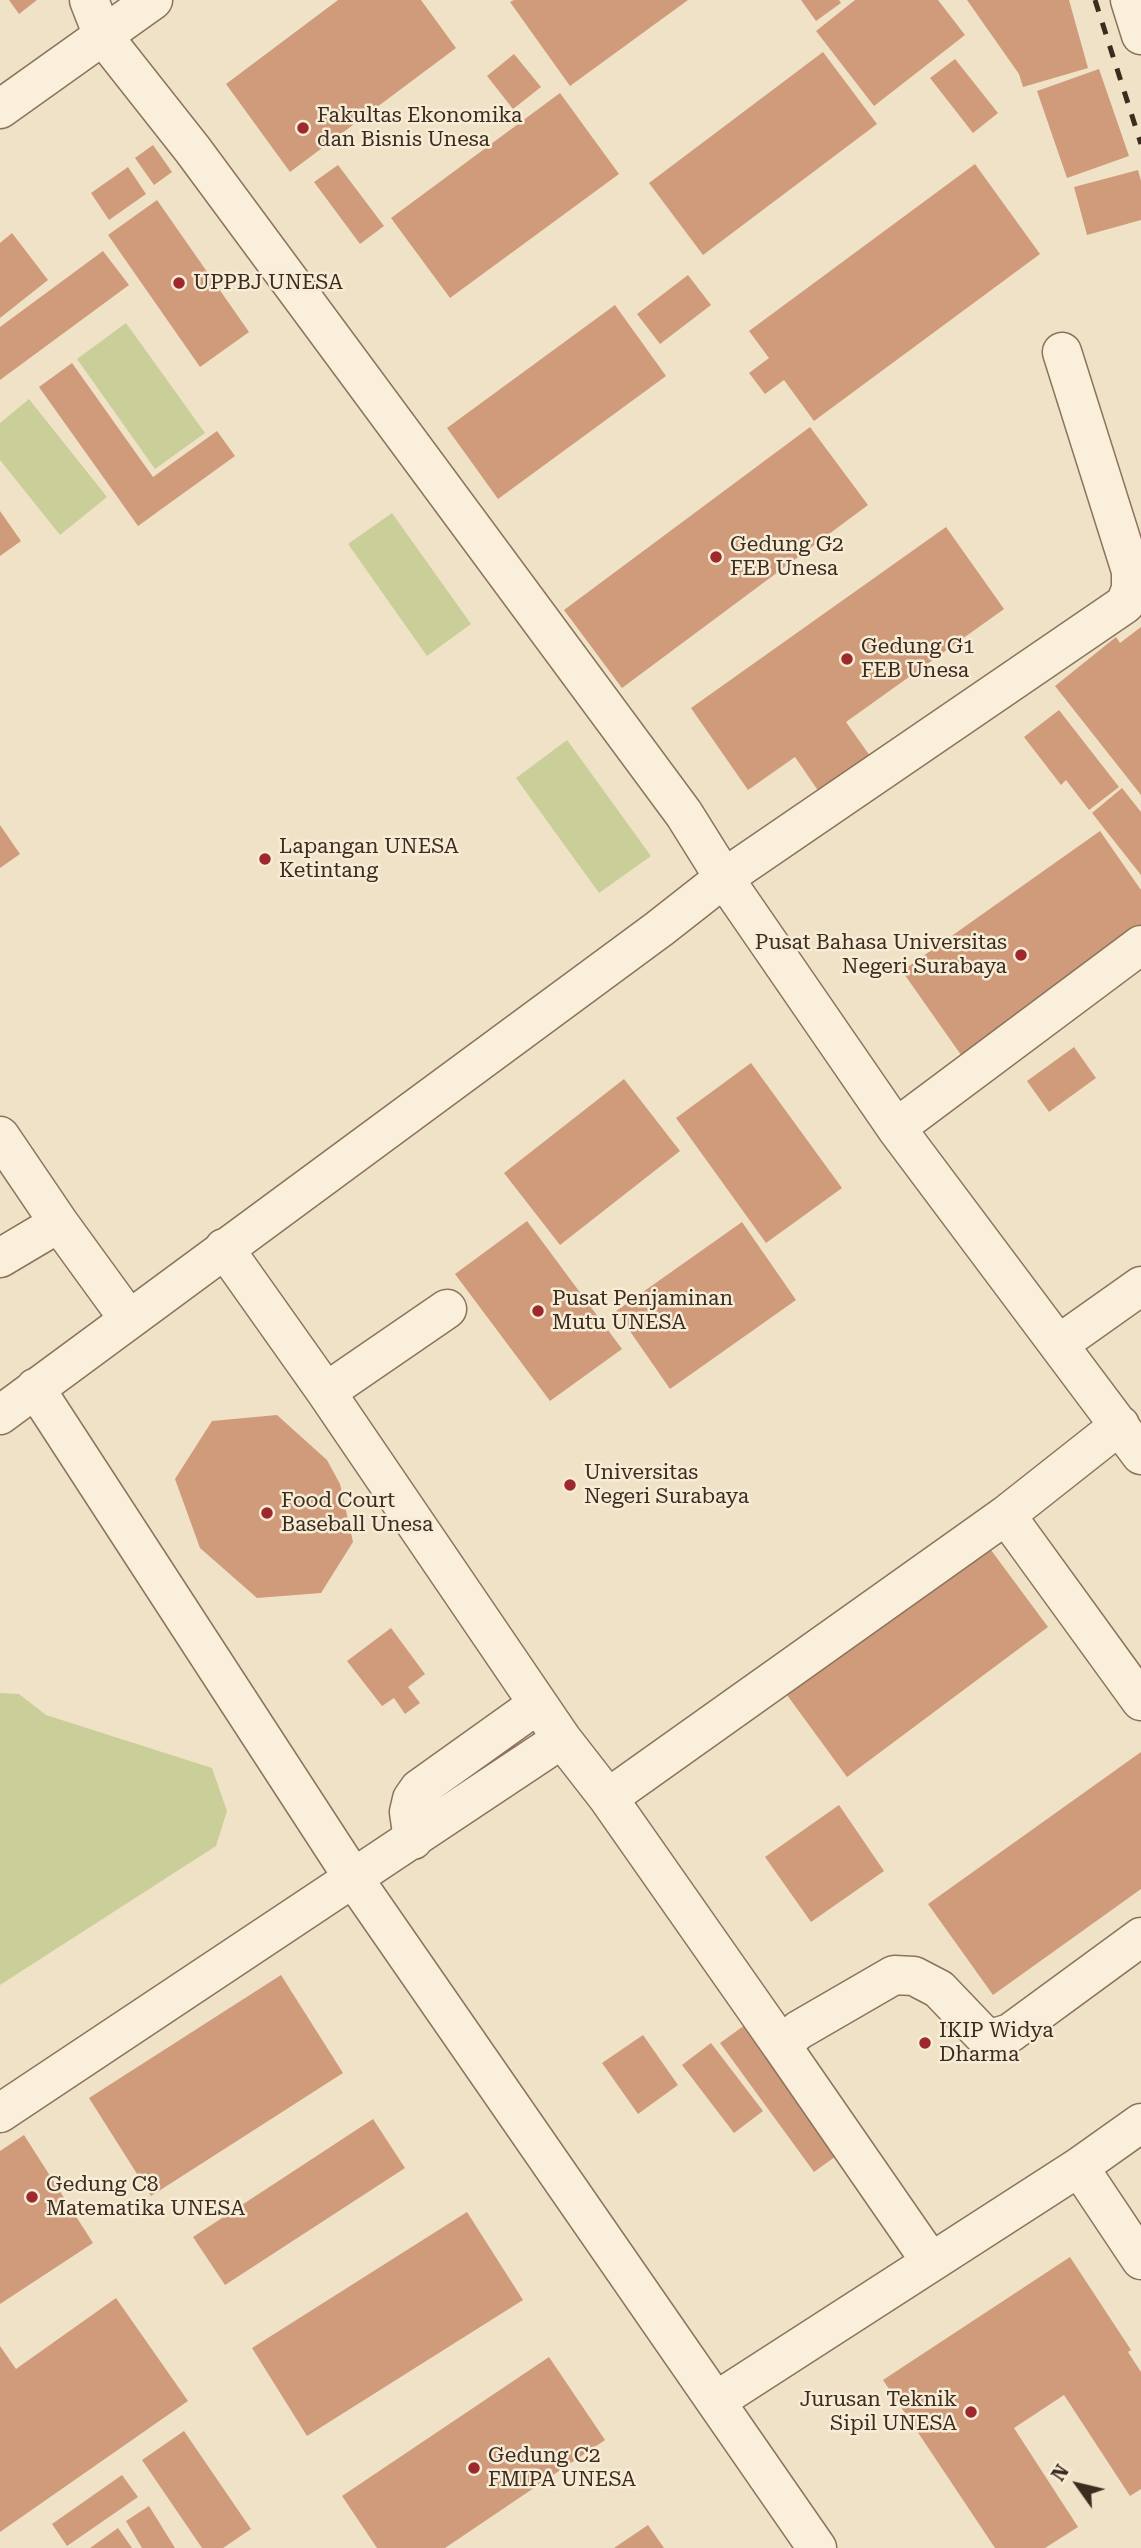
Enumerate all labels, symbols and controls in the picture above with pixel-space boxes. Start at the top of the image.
place label: Fakultas Ekonomika dan Bisnis Unesa [317,103,522,153]
marker: Fakultas Ekonomika dan Bisnis Unesa [295,120,311,136]
place label: UPPBJ UNESA [193,270,343,296]
marker: UPPBJ UNESA [171,275,187,291]
place label: Gedung G2 FEB Unesa [730,532,844,582]
marker: Gedung G2 FEB Unesa [708,549,724,565]
place label: Gedung G1 FEB Unesa [861,634,975,684]
marker: Gedung G1 FEB Unesa [839,651,855,667]
place label: Lapangan UNESA Ketintang [279,834,459,884]
marker: Lapangan UNESA Ketintang [257,851,273,867]
place label: Pusat Bahasa Universitas Negeri Surabaya [755,930,1007,980]
marker: Pusat Bahasa Universitas Negeri Surabaya [1013,947,1029,963]
place label: Pusat Penjaminan Mutu UNESA [552,1286,733,1336]
marker: Pusat Penjaminan Mutu UNESA [530,1303,546,1319]
place label: Universitas Negeri Surabaya [584,1460,749,1510]
marker: Universitas Negeri Surabaya [562,1477,578,1493]
place label: Food Court Baseball Unesa [281,1488,433,1538]
marker: Food Court Baseball Unesa [259,1505,275,1521]
place label: IKIP Widya Dharma [939,2018,1054,2068]
marker: IKIP Widya Dharma [917,2035,933,2051]
place label: Gedung C8 Matematika UNESA [46,2172,245,2222]
marker: Gedung C8 Matematika UNESA [24,2189,40,2205]
place label: Jurusan Teknik Sipil UNESA [800,2387,957,2437]
marker: Jurusan Teknik Sipil UNESA [963,2404,979,2420]
place label: Gedung C2 FMIPA UNESA [488,2443,636,2493]
north arrow [1043,2450,1113,2520]
marker: Gedung C2 FMIPA UNESA [466,2460,482,2476]
text: N [1047,2460,1074,2485]

